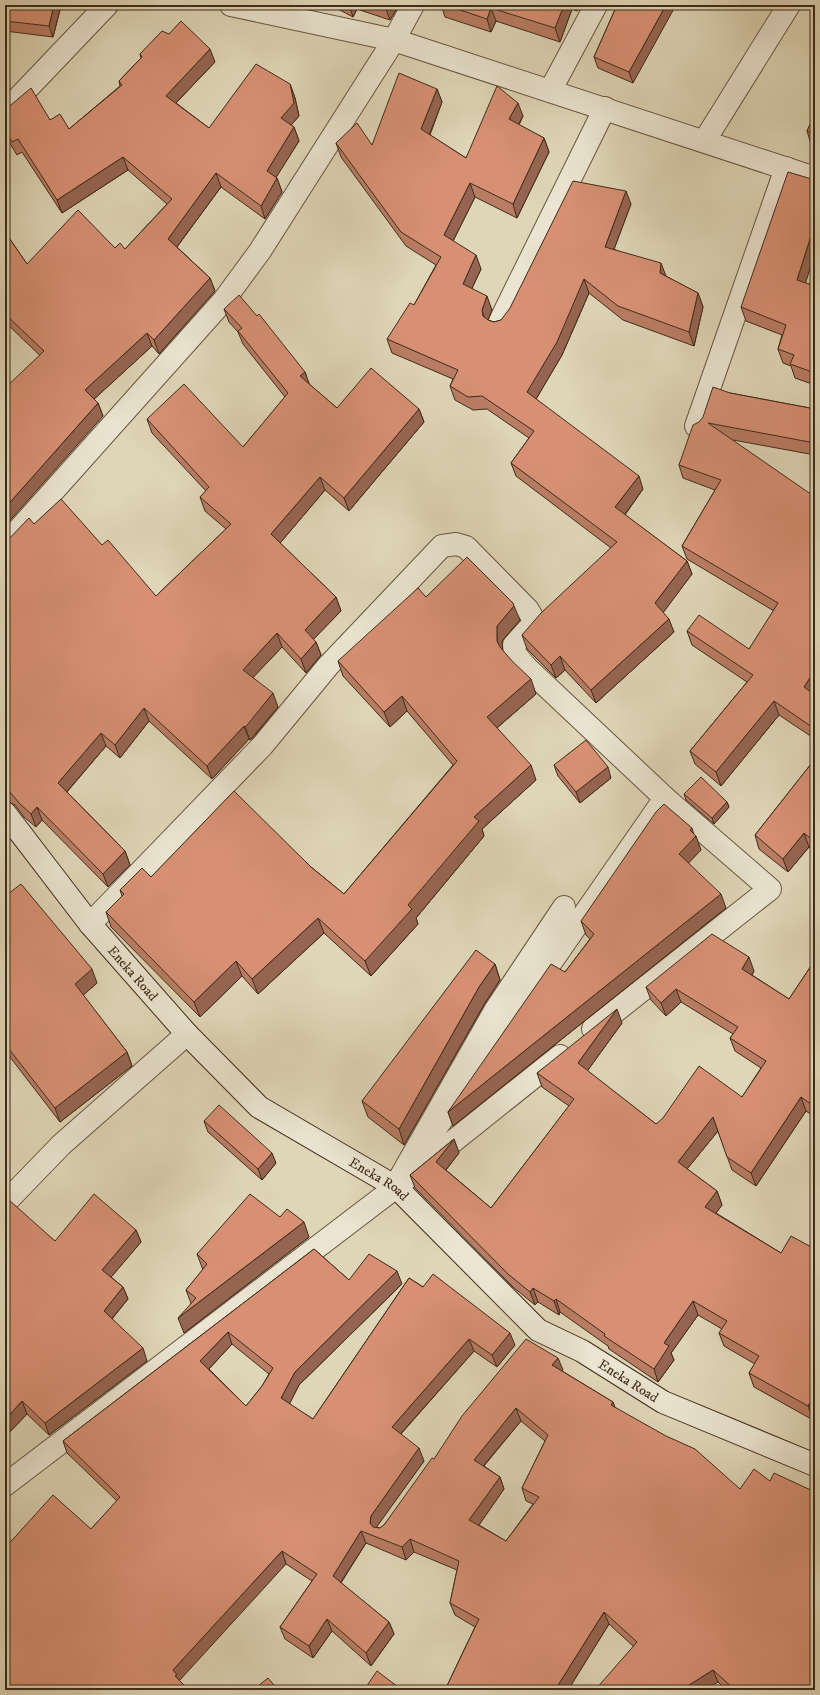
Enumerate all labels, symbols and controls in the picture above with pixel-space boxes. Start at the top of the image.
street label: Eneka Road [103,942,162,1005]
street label: Eneka Road [346,1154,412,1205]
street label: Eneka Road [595,1355,662,1407]

